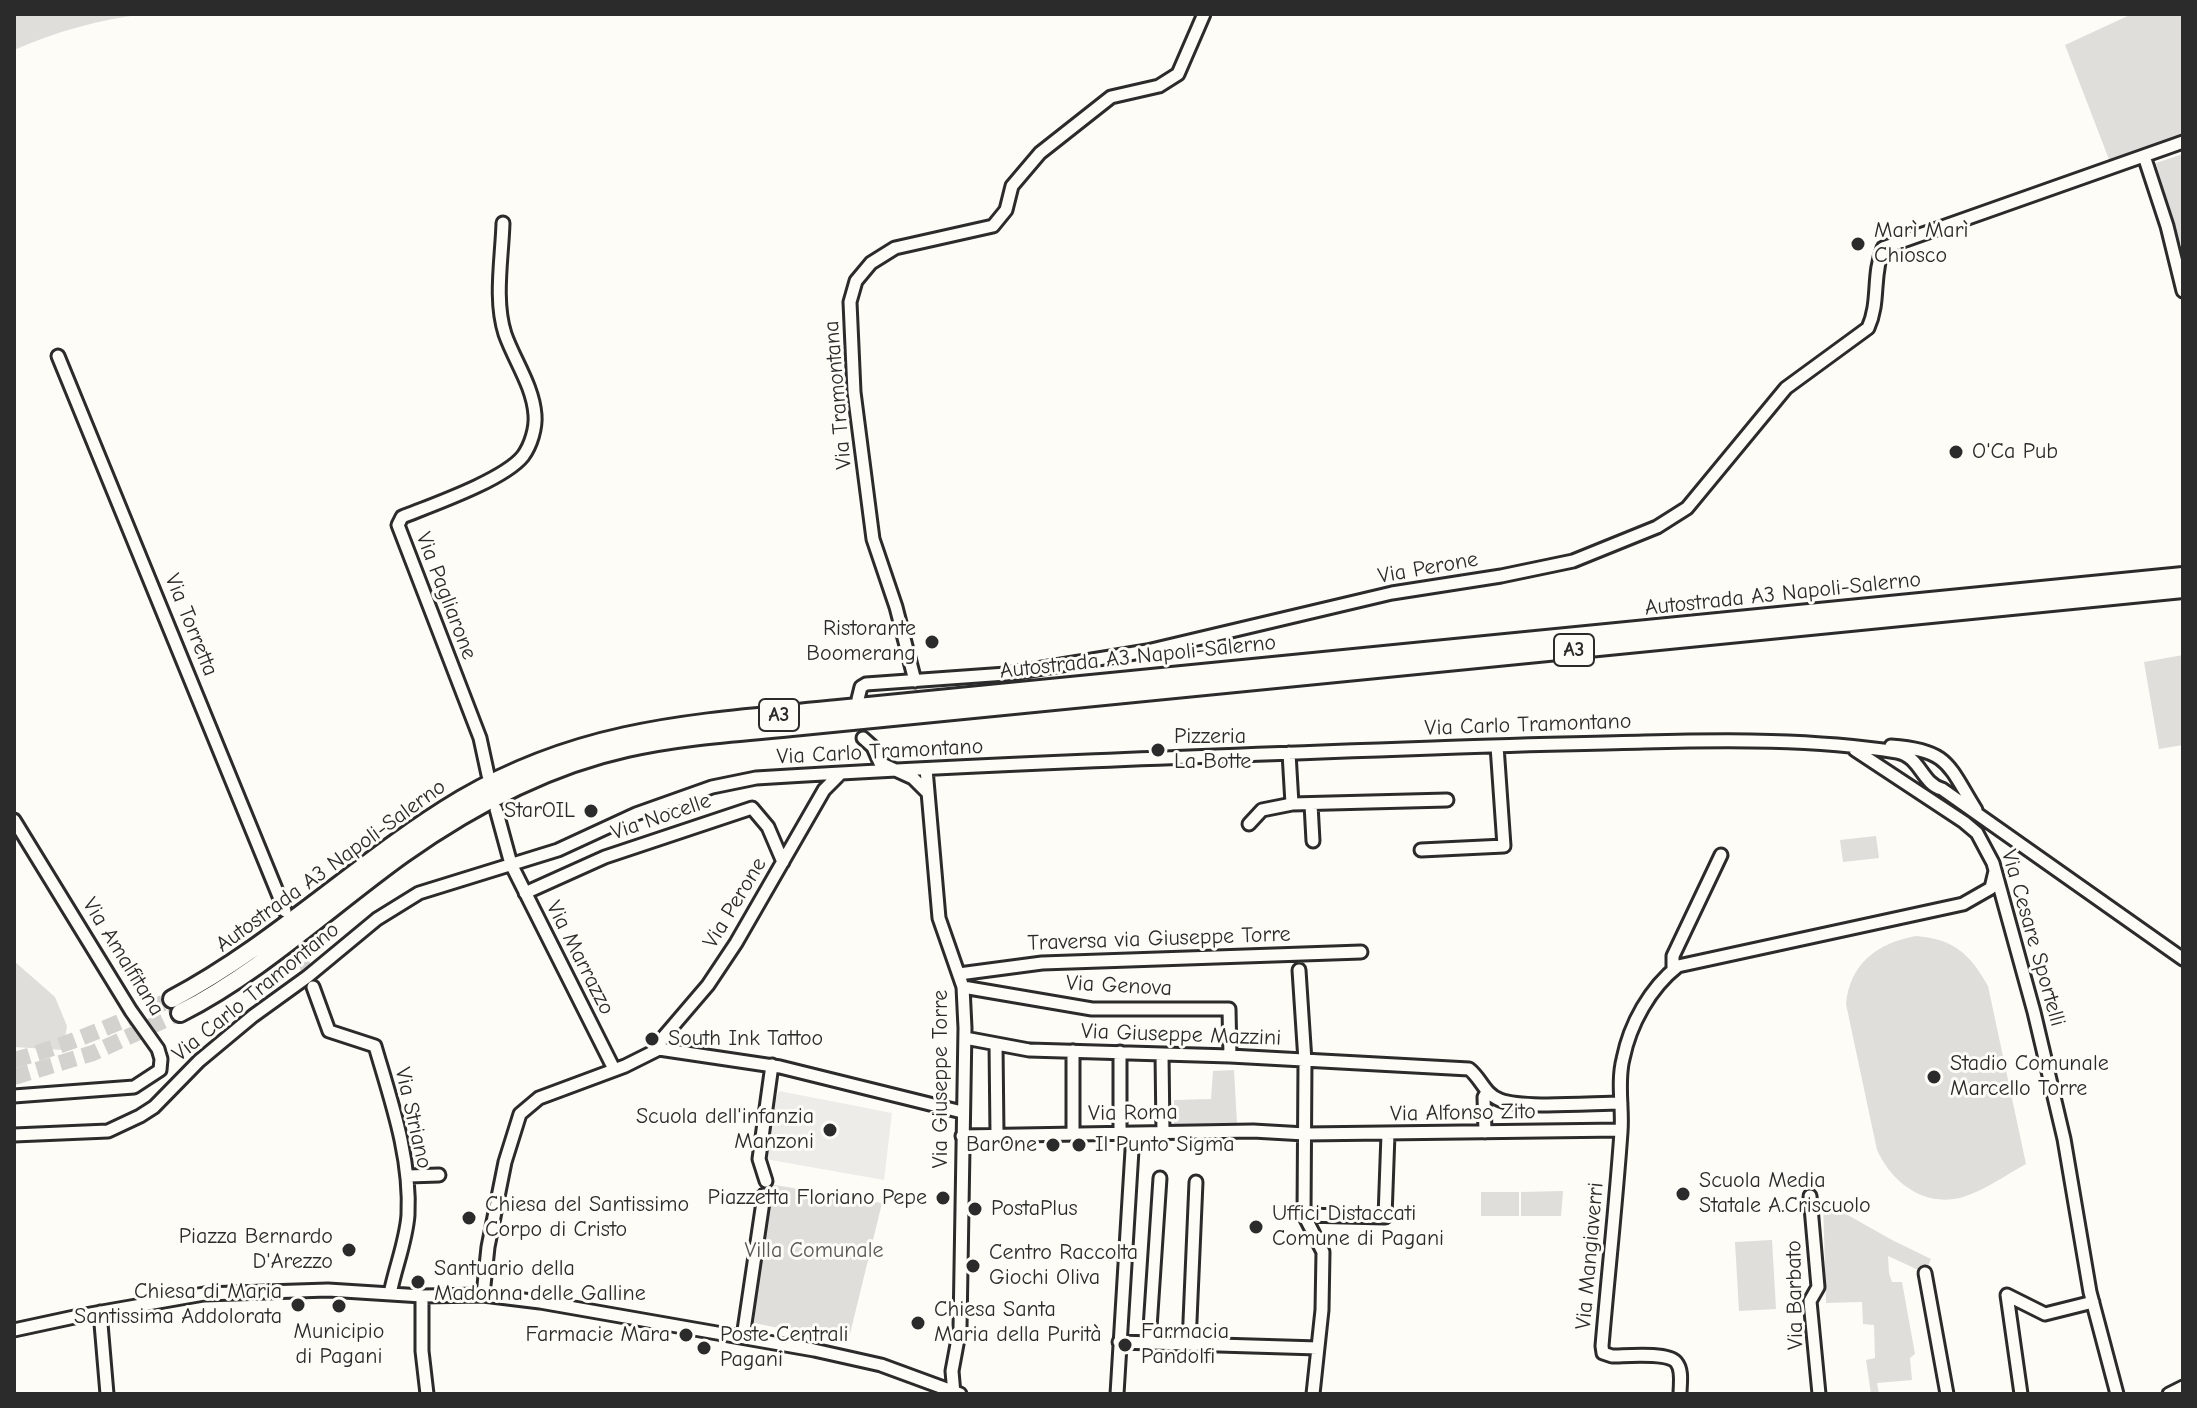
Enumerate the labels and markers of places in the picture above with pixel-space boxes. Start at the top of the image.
place label: Marì Marì Chiosco [1874,218,1968,270]
marker: Marì Marì Chiosco [1849,235,1867,253]
place label: O'Ca Pub [1972,439,2058,465]
marker: O'Ca Pub [1947,443,1965,461]
place label: Ristorante Boomerang [806,616,916,668]
marker: Ristorante Boomerang [923,633,941,651]
place label: Pizzeria La Botte [1174,724,1251,776]
marker: Pizzeria La Botte [1149,741,1167,759]
place label: StarOIL [504,798,575,824]
marker: StarOIL [582,802,600,820]
place label: South Ink Tattoo [668,1026,823,1052]
marker: South Ink Tattoo [643,1030,661,1048]
place label: Stadio Comunale Marcello Torre [1950,1051,2109,1102]
marker: Stadio Comunale Marcello Torre [1925,1068,1943,1086]
place label: Scuola dell'infanzia Manzoni [636,1104,814,1156]
marker: Scuola dell'infanzia Manzoni [821,1121,839,1139]
place label: BarOne [966,1132,1037,1158]
place label: Il Punto Sigma [1095,1132,1235,1158]
marker: BarOne [1044,1136,1062,1154]
marker: Il Punto Sigma [1070,1136,1088,1154]
place label: Scuola Media Statale A.Criscuolo [1699,1168,1871,1220]
place label: Piazzetta Floriano Pepe [708,1185,927,1211]
marker: Scuola Media Statale A.Criscuolo [1674,1185,1692,1203]
marker: Piazzetta Floriano Pepe [934,1189,952,1207]
place label: Chiesa del Santissimo Corpo di Cristo [485,1192,689,1244]
place label: PostaPlus [991,1196,1078,1222]
marker: PostaPlus [966,1200,984,1218]
place label: Uffici Distaccati Comune di Pagani [1272,1201,1444,1252]
marker: Chiesa del Santissimo Corpo di Cristo [460,1209,478,1227]
marker: Uffici Distaccati Comune di Pagani [1247,1218,1265,1236]
place label: Piazza Bernardo D'Arezzo [179,1224,333,1276]
place label: Centro Raccolta Giochi Oliva [989,1240,1138,1292]
marker: Piazza Bernardo D'Arezzo [340,1241,358,1259]
place label: Santuario della Madonna delle Galline [434,1256,646,1308]
marker: Centro Raccolta Giochi Oliva [964,1257,982,1275]
marker: Santuario della Madonna delle Galline [409,1273,427,1291]
place label: Chiesa di Maria Santissima Addolorata [74,1279,282,1330]
marker: Chiesa di Maria Santissima Addolorata [289,1296,307,1314]
marker: Municipio di Pagani [330,1297,348,1315]
place label: Chiesa Santa Maria della Purità [934,1297,1102,1348]
marker: Chiesa Santa Maria della Purità [909,1314,927,1332]
place label: Municipio di Pagani [294,1319,384,1370]
place label: Farmacia Pandolfi [1141,1319,1229,1370]
place label: Farmacie Mara [526,1322,670,1348]
place label: Poste Centrali Pagani [720,1322,849,1374]
marker: Farmacie Mara [677,1326,695,1344]
marker: Farmacia Pandolfi [1116,1336,1134,1354]
marker: Poste Centrali Pagani [695,1339,713,1357]

